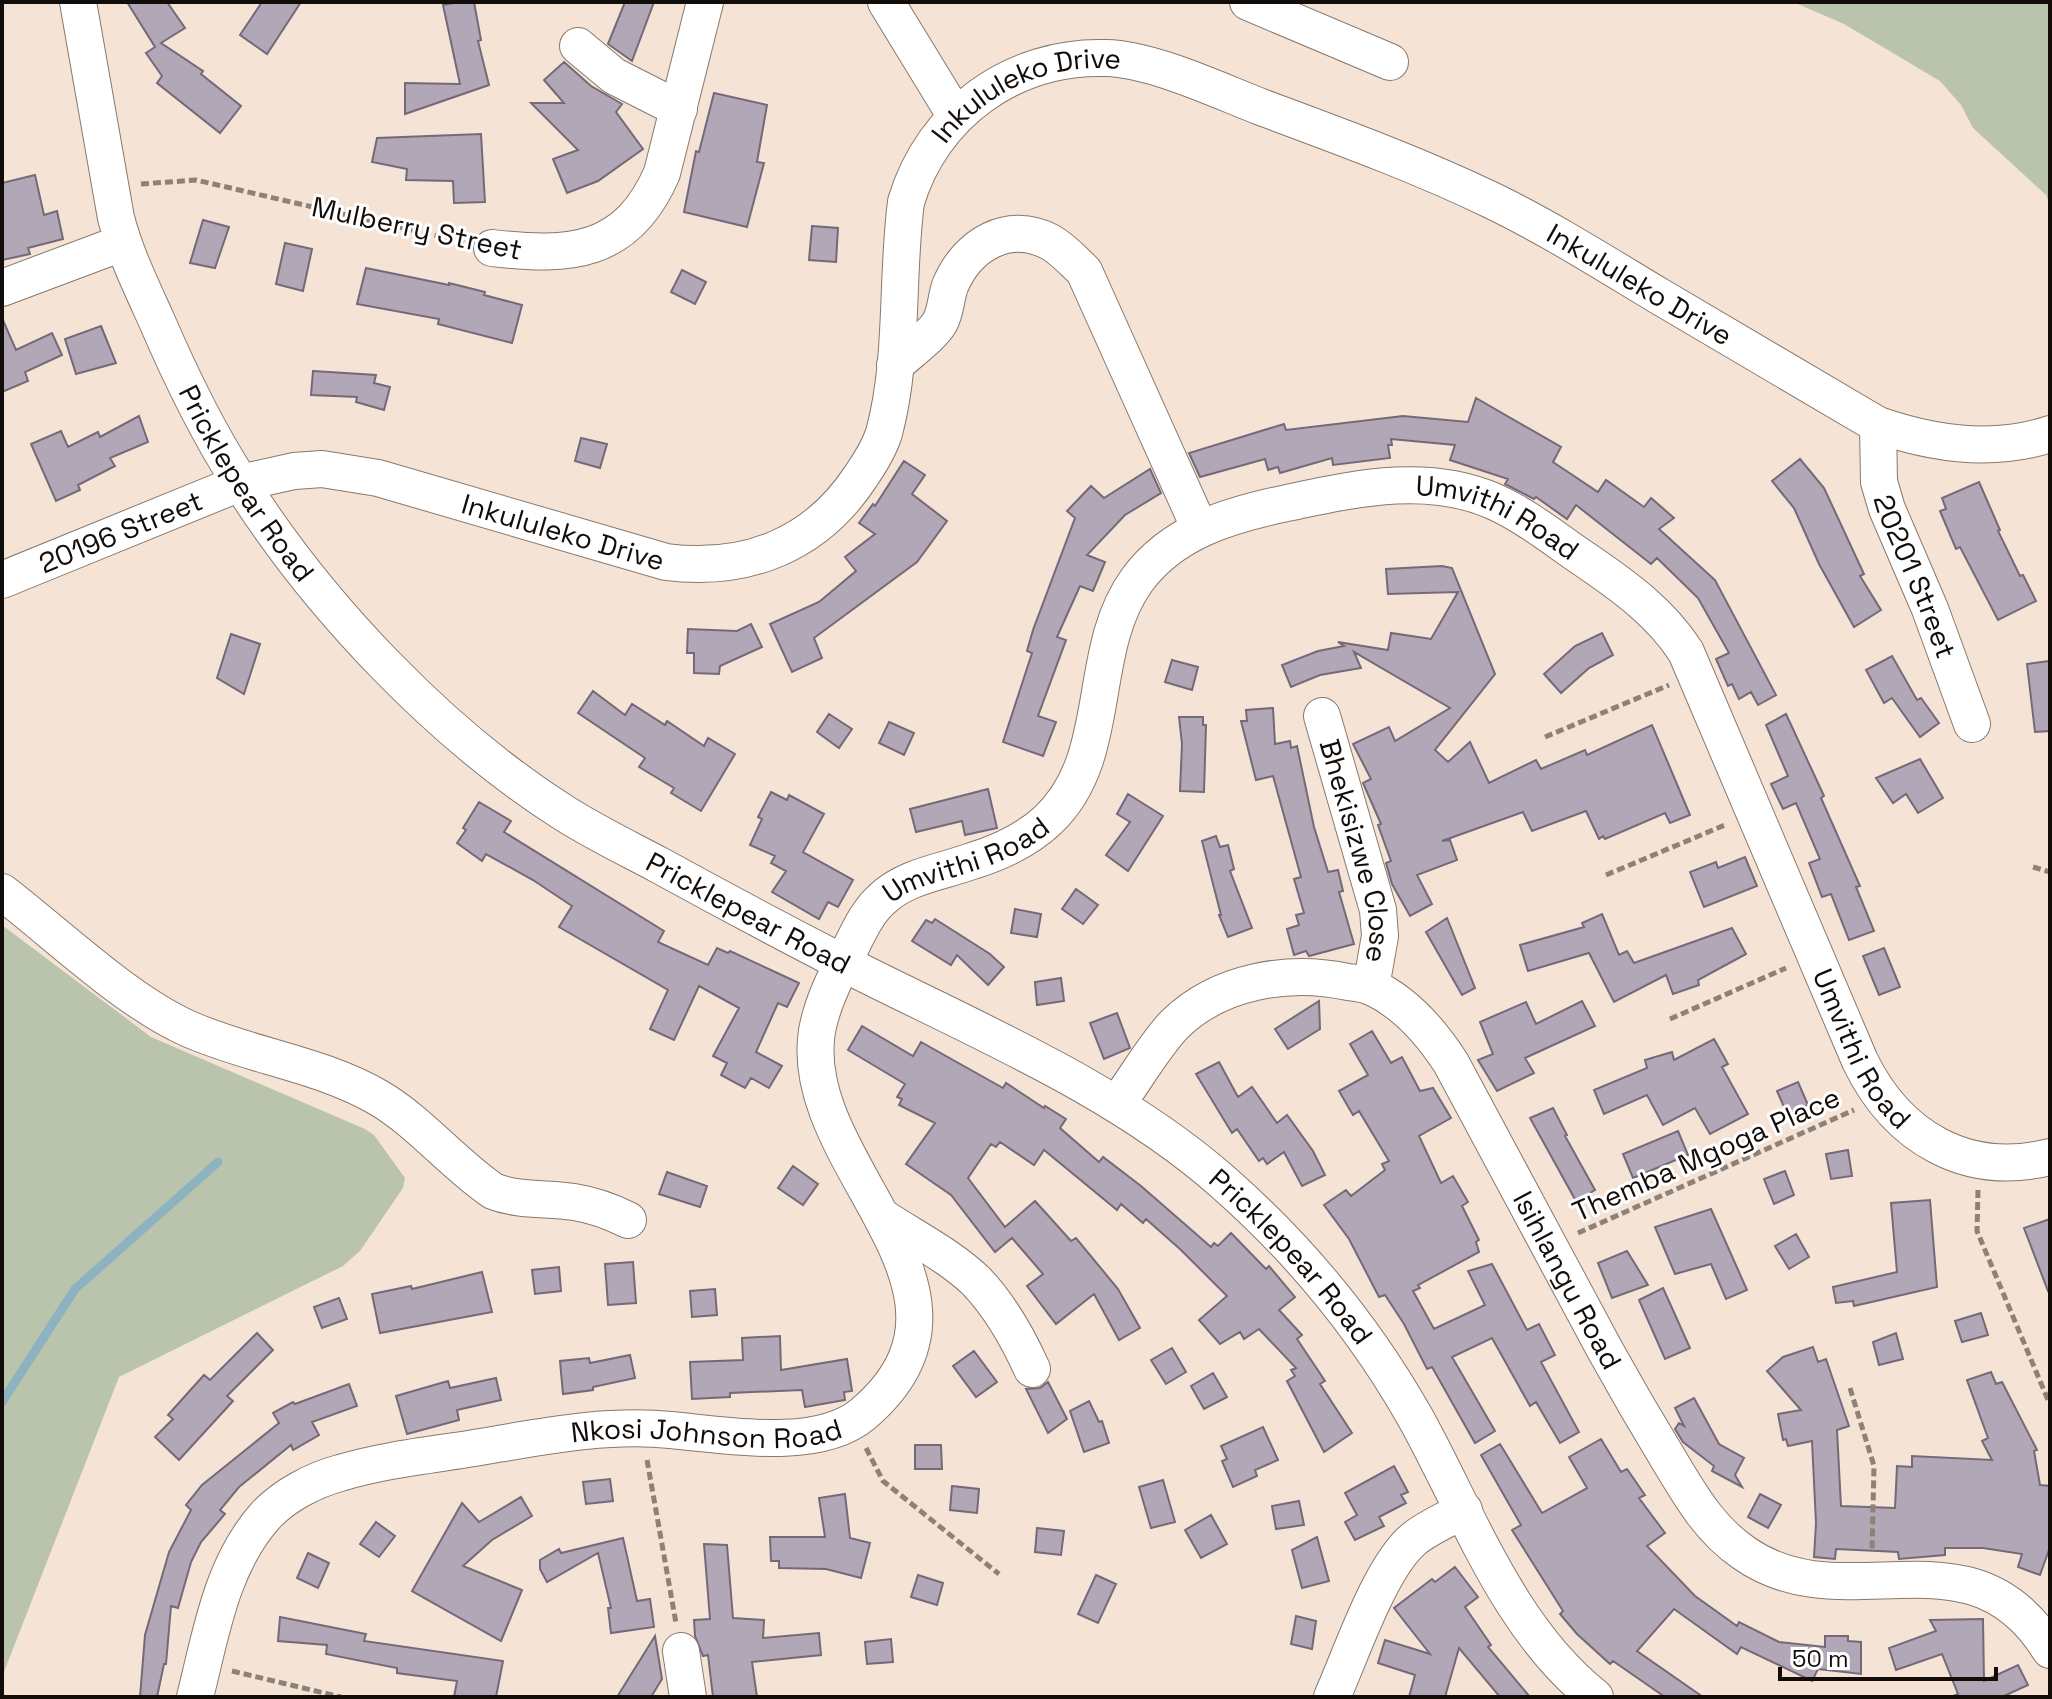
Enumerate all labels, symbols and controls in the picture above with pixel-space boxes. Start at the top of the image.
street label: Inkululeko Drive [923,40,1122,150]
street label: Mulberry Street [309,188,525,268]
street label: Inkululeko Drive [1541,215,1739,353]
street label: Pricklepear Road [171,379,322,589]
street label: Umvithi Road [1415,467,1586,568]
street label: 20196 Street [33,482,208,581]
street label: Inkululeko Drive [457,485,669,579]
street label: 20201 Street [1866,490,1964,663]
street label: Bhekisizwe Close [1312,735,1398,966]
street label: Umvithi Road [875,809,1056,910]
street label: Pricklepear Road [640,843,857,982]
street label: Umvithi Road [1805,963,1919,1137]
street label: Themba Mgoga Place [1567,1079,1845,1229]
street label: Pricklepear Road [1202,1160,1381,1351]
street label: Isihlangu Road [1505,1185,1630,1376]
street label: Nkosi Johnson Road [569,1410,846,1456]
scale bar [1780,1631,1996,1681]
text: 50 m [1792,1643,1849,1674]

